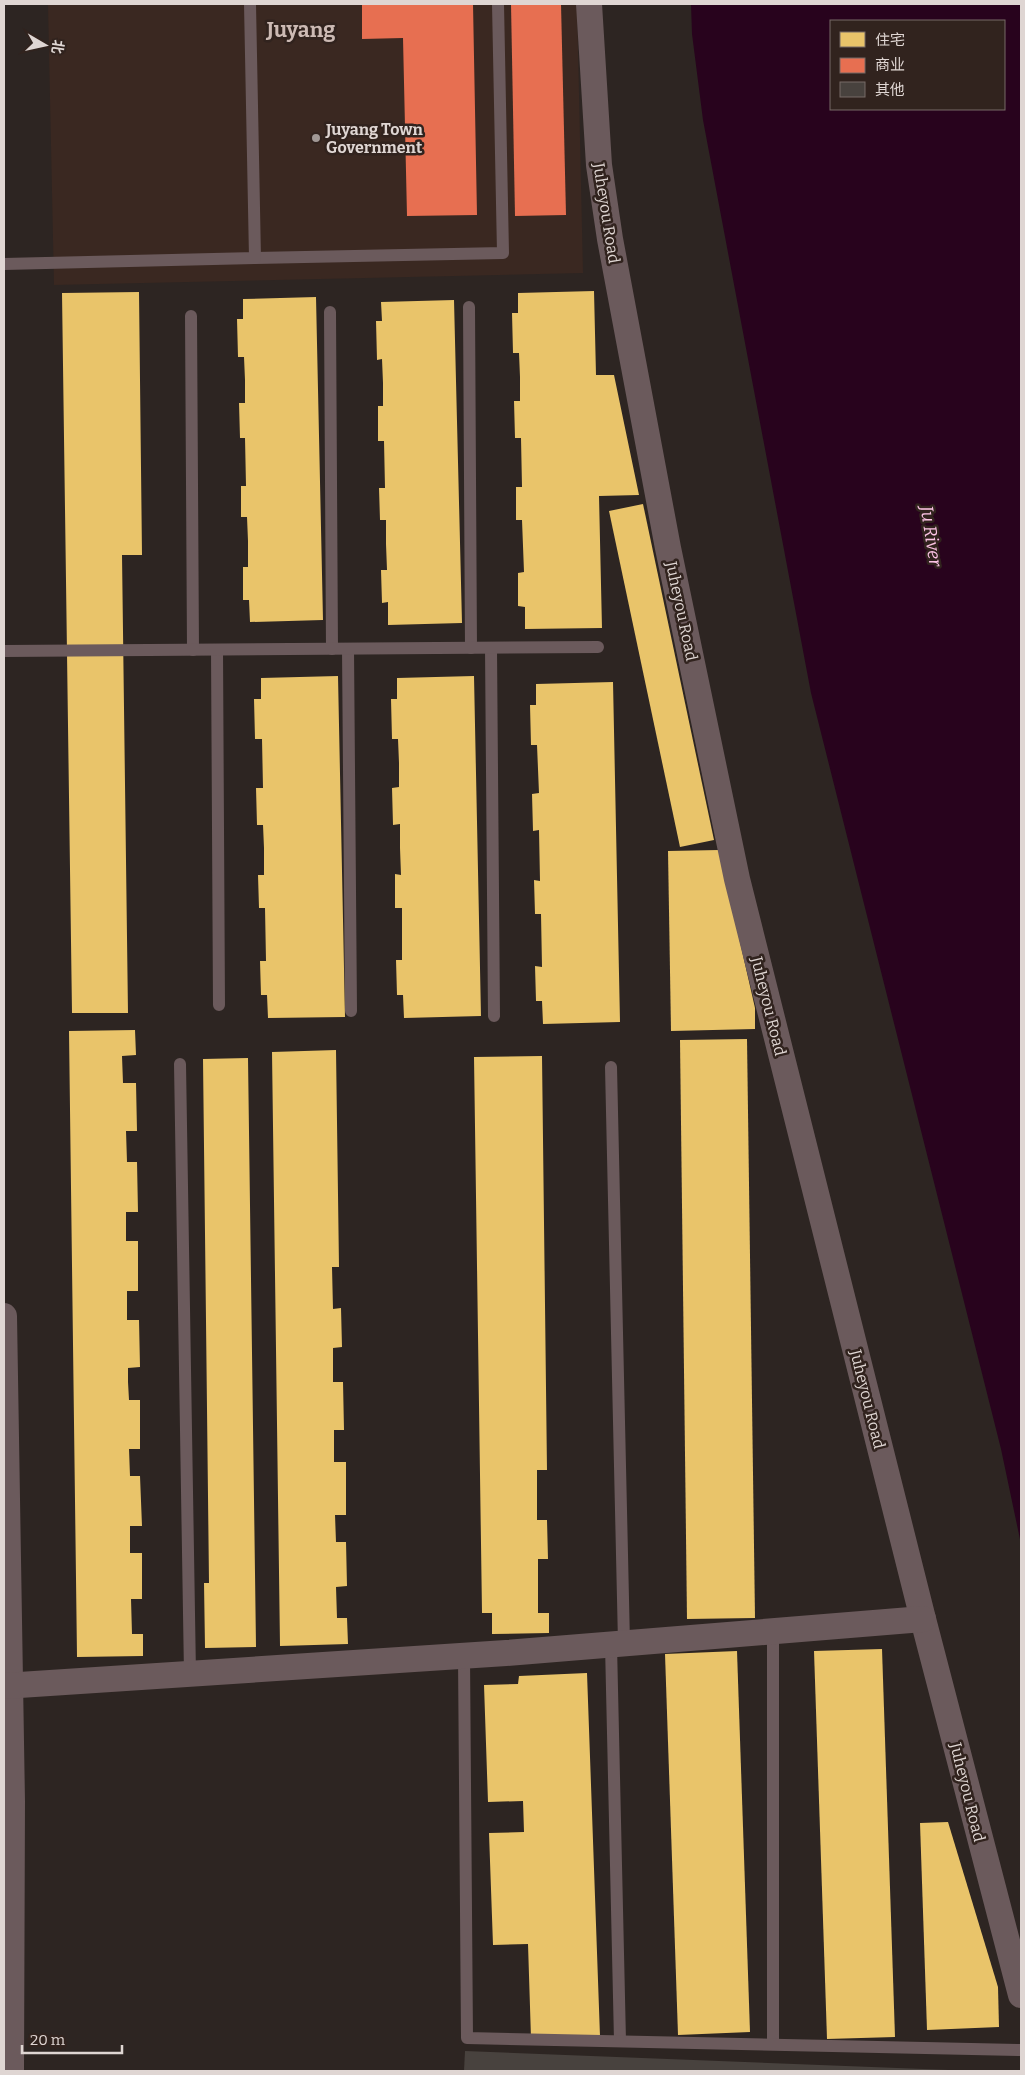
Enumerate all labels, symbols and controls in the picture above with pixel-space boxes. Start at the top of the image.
district label: Juyang [266,17,335,43]
north arrow [20,20,70,70]
legend [830,20,1005,110]
text: 住宅 [875,31,905,49]
text: 北 [48,39,67,55]
text: 商业 [875,56,905,74]
text: 其他 [875,81,905,99]
place label: Juyang Town Government [325,120,424,157]
marker: Juyang Town Government [310,132,322,144]
street label: Juheyou Road [589,161,624,265]
water label: Ju River [915,502,947,569]
street label: Juheyou Road [661,559,701,663]
street label: Juheyou Road [747,954,790,1058]
street label: Juheyou Road [846,1347,889,1451]
street label: Juheyou Road [946,1740,989,1844]
scale bar [22,2022,122,2054]
text: 20 m [30,2031,66,2049]

